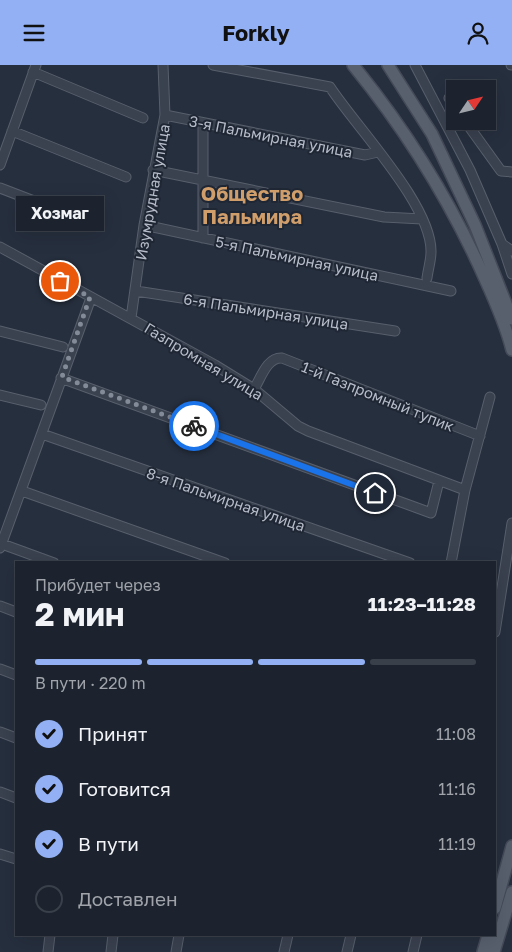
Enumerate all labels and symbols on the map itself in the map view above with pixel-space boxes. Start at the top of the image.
north arrow [446,80,496,130]
street label: 3-я Пальмирная улица [188,111,354,161]
street label: Изумрудная улица [131,122,173,262]
district label: Общество Пальмира [201,181,303,228]
callout: Хозмаг [16,196,104,231]
street label: 5-я Пальмирная улица [214,232,380,284]
pin [39,260,81,302]
street label: 6-я Пальмирная улица [182,289,350,333]
street label: Газпромная улица [141,318,267,404]
street label: 1-й Газпромный тупик [299,357,457,435]
courier [169,401,219,451]
street label: 8-я Пальмирная улица [144,463,308,535]
pin [354,472,396,514]

